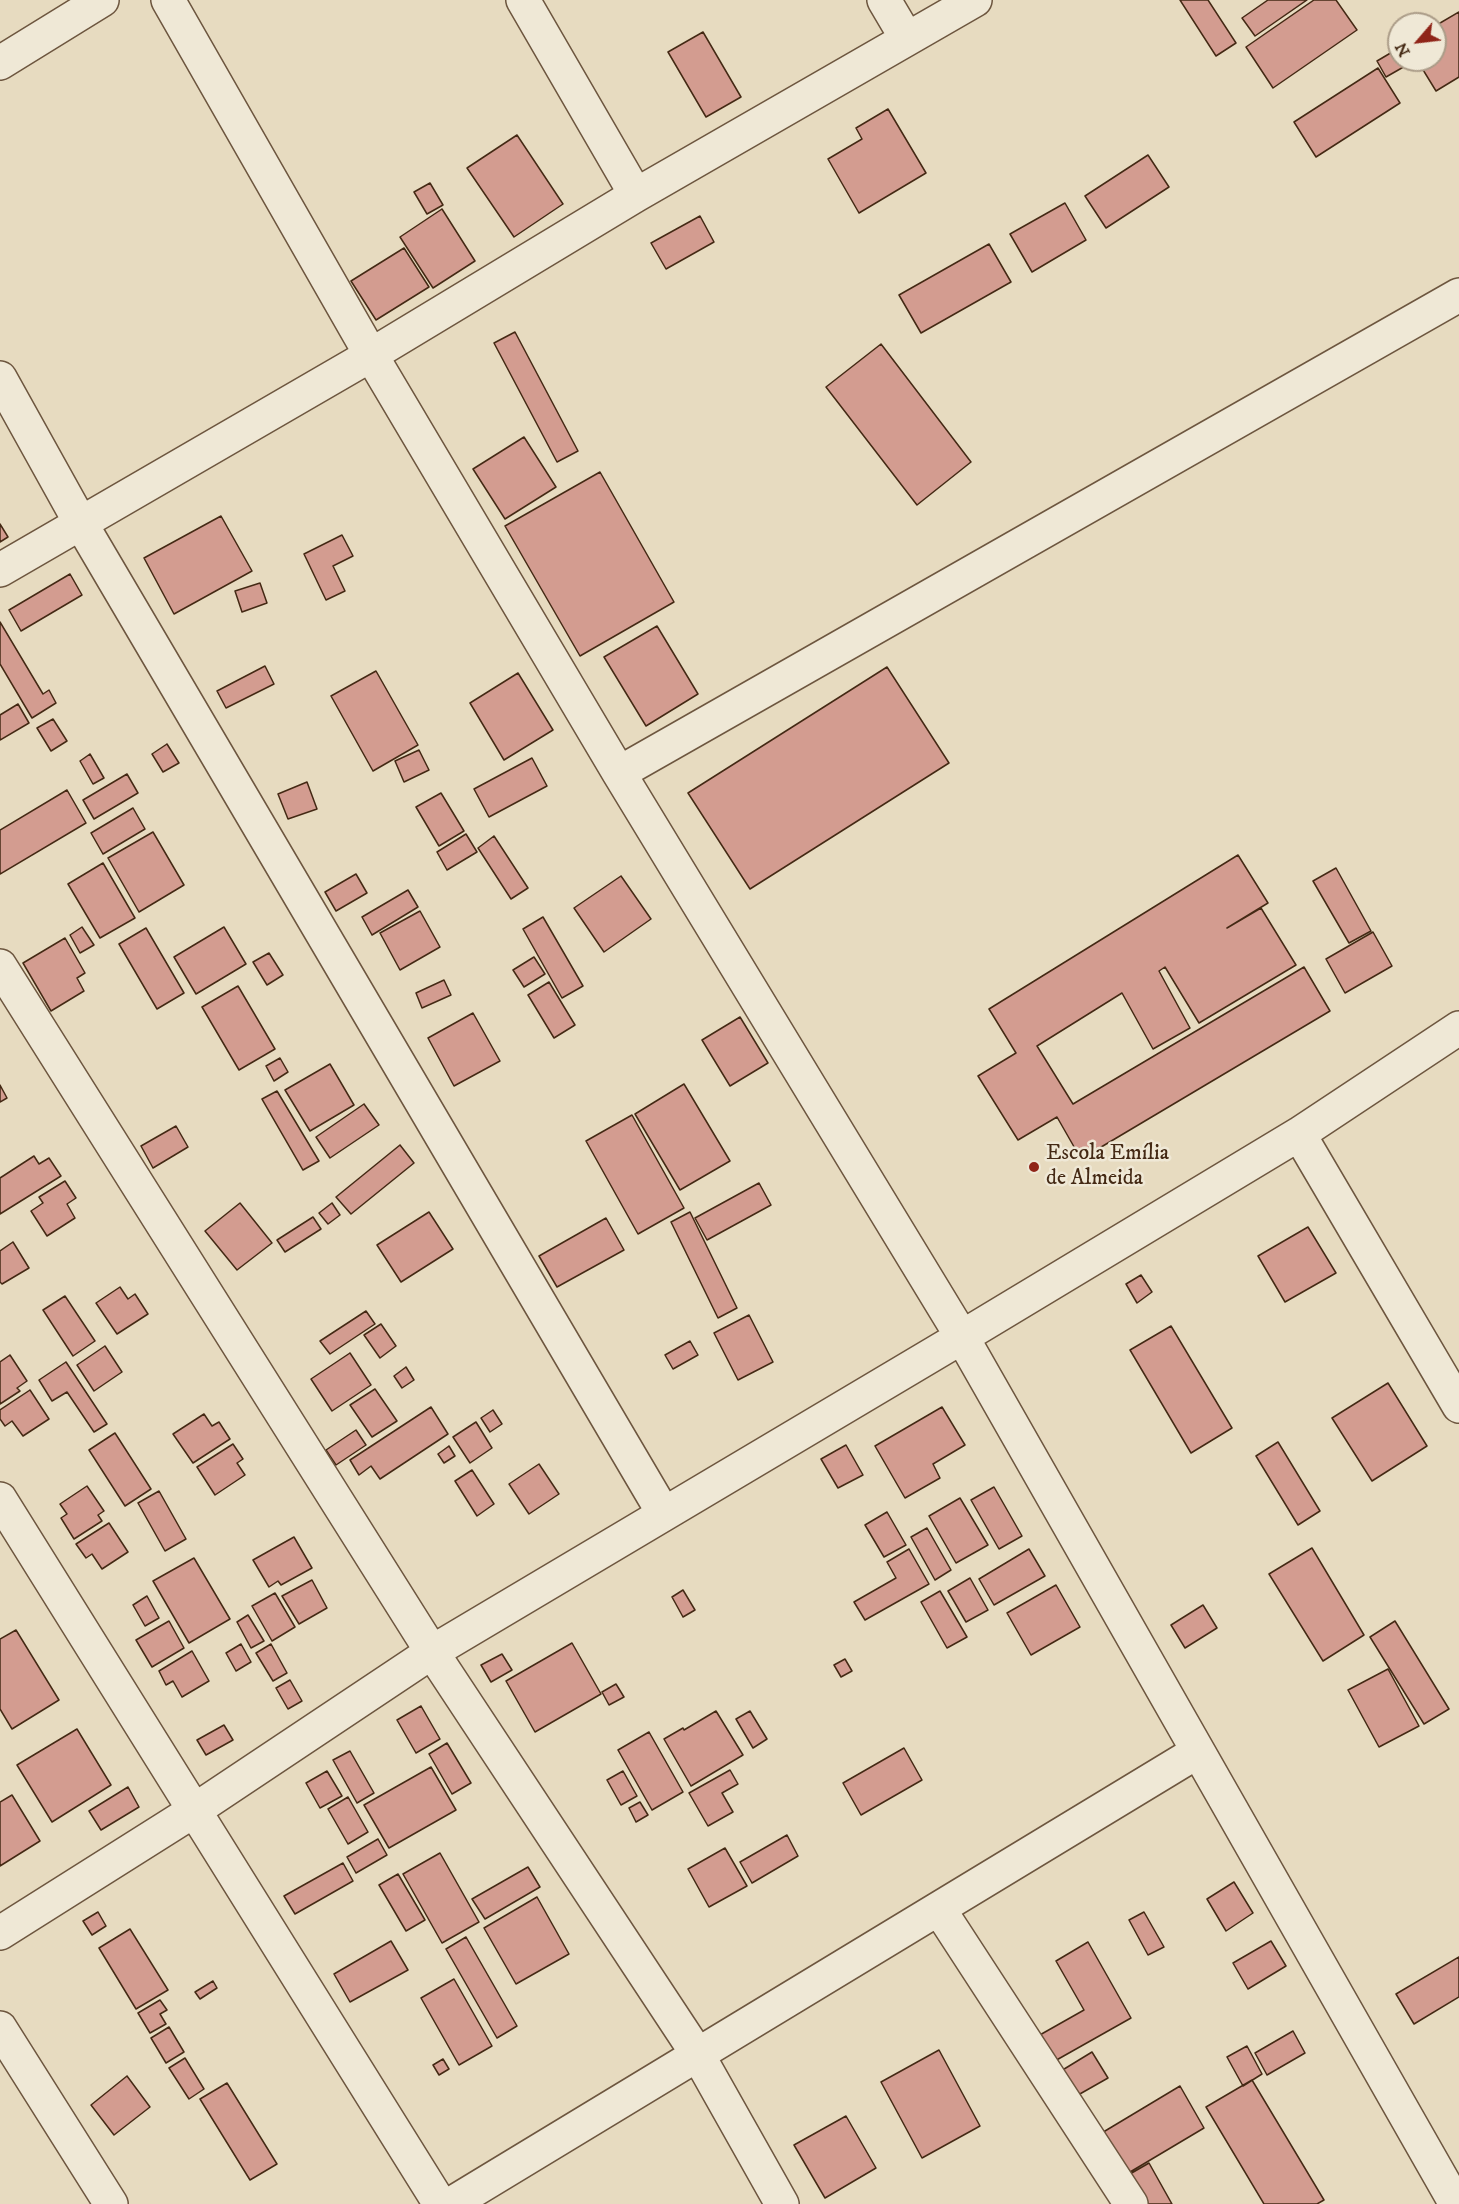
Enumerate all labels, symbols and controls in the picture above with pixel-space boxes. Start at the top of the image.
north arrow [1387,12,1447,72]
text: N [1391,39,1415,60]
place label: Escola Emília de Almeida [1046,1141,1169,1192]
marker: Escola Emília de Almeida [1027,1160,1041,1174]

